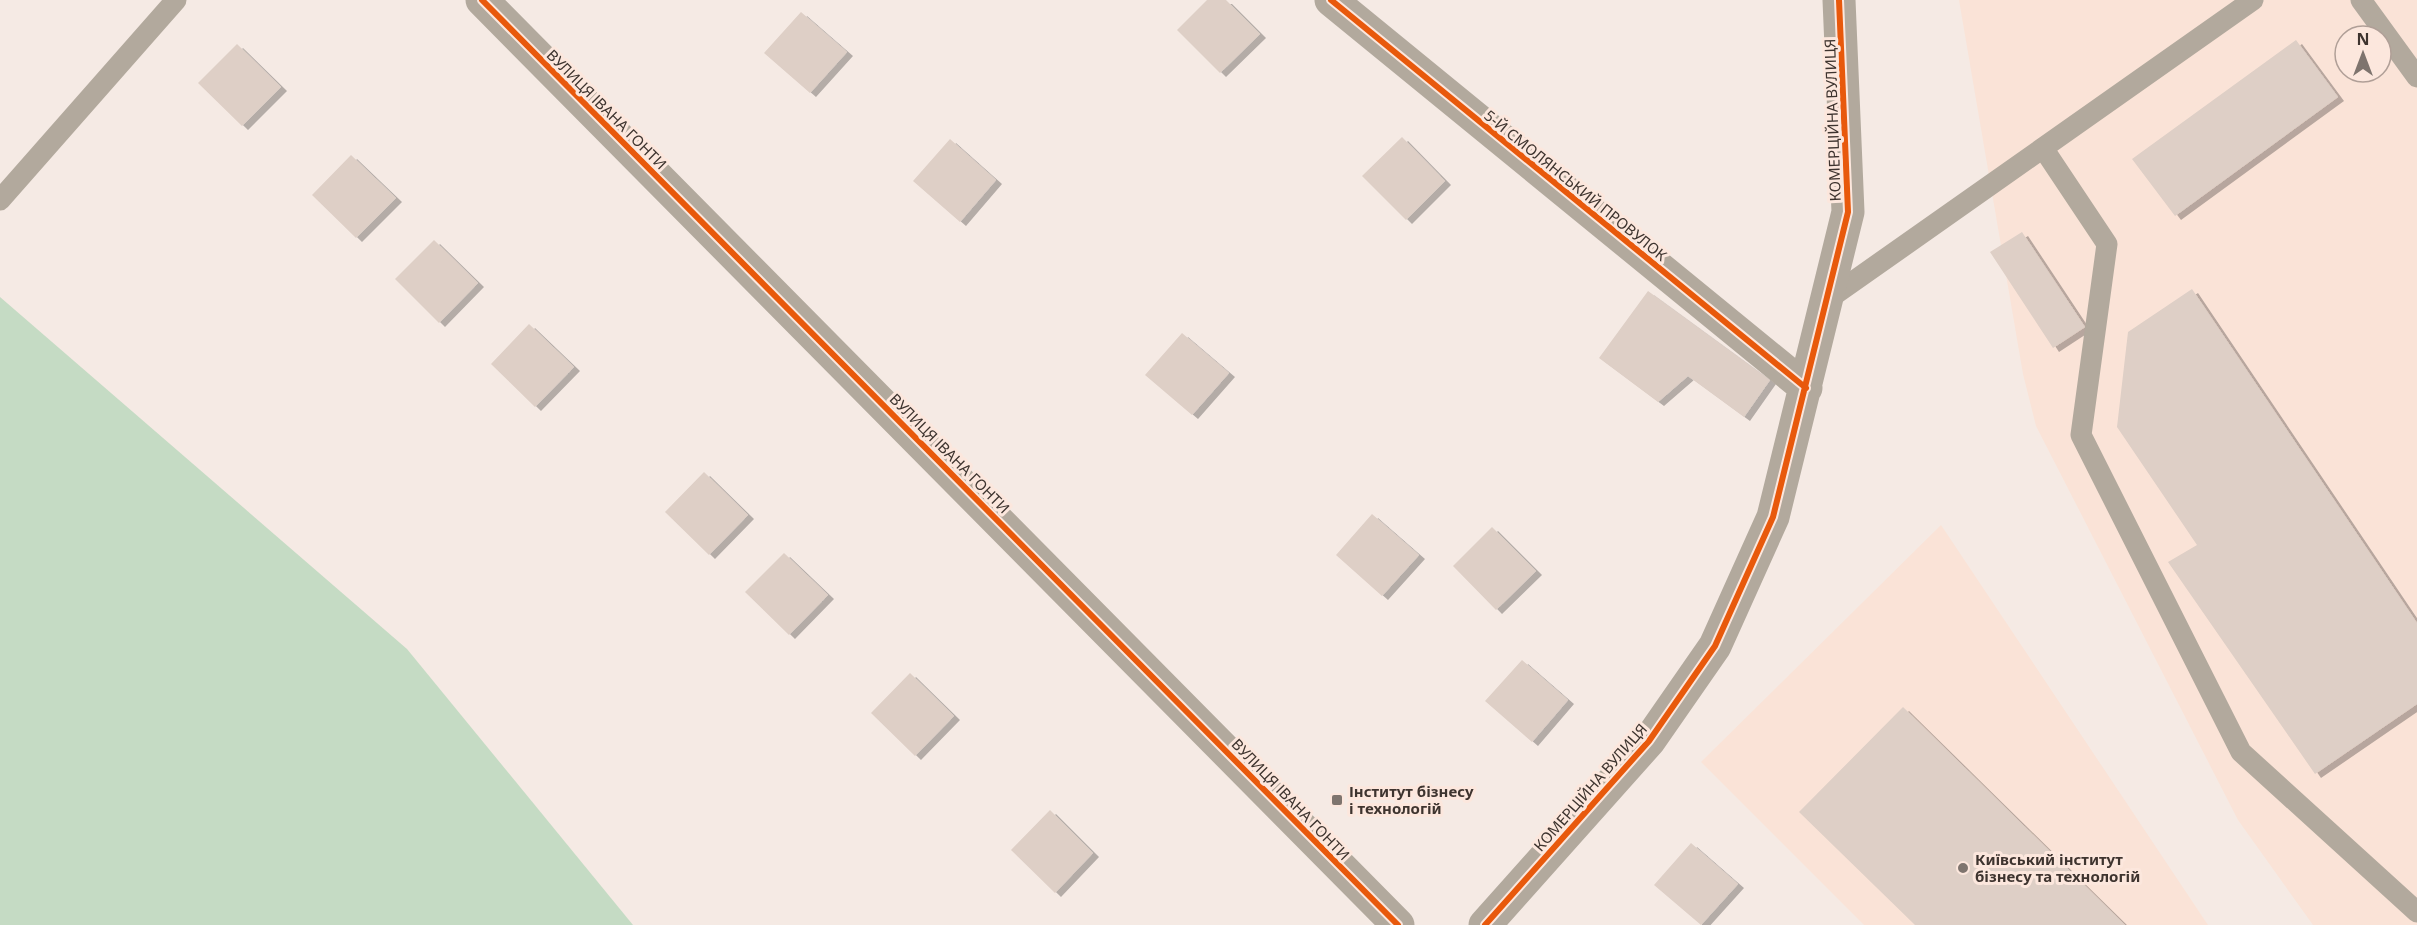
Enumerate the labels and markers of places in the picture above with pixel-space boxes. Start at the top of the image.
place label: Інститут бізнесу і технологій [1349,781,1474,818]
marker: Інститут бізнесу і технологій [1330,793,1344,807]
place label: Київський інститут бізнесу та технологій [1975,849,2140,886]
marker: Київський інститут бізнесу та технологій [1956,861,1970,875]

